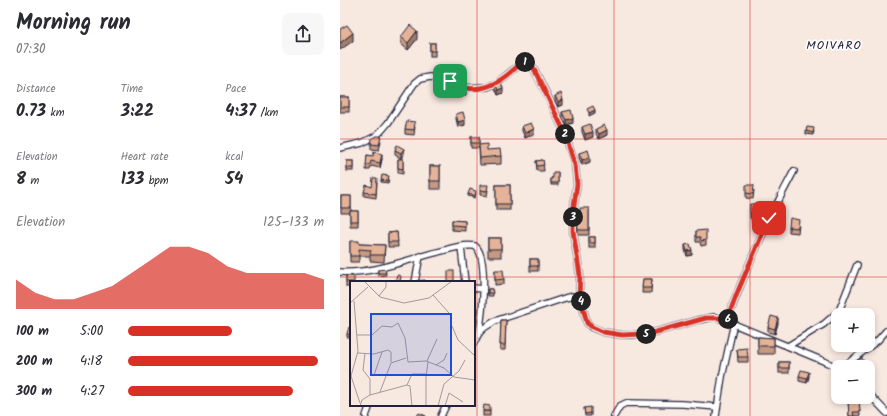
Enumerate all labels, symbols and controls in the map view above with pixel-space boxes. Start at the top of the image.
text: Morning run [16,6,131,41]
button: share [282,13,324,55]
district label: MOIVARO [806,36,862,55]
text: 07:30 [16,39,46,60]
pin: 1 [515,52,535,72]
text: 1 [523,53,527,71]
pin [433,64,467,98]
icon: arrive [439,70,461,92]
text: Distance [16,80,56,98]
text: Time [121,80,143,98]
text: Pace [225,80,246,98]
text: 0.73 [16,98,46,125]
text: 3:22 [121,98,154,125]
text: 4:37 [225,98,256,125]
text: km [46,104,64,122]
text: /km [256,104,278,122]
pin: 2 [555,124,575,144]
text: 2 [562,125,568,143]
text: Elevation [16,148,58,166]
text: Heart rate [121,148,168,166]
text: kcal [225,148,243,166]
text: 8 [16,166,26,193]
text: 133 [121,166,144,193]
text: 54 [225,166,243,193]
text: m [26,172,39,190]
text: bpm [144,172,169,190]
pin [752,201,786,235]
pin: 3 [563,207,583,227]
icon: check [758,207,780,229]
text: 3 [570,208,576,226]
text: Elevation [16,212,65,233]
text: 125–133 m [263,212,324,233]
inset map [350,281,475,406]
pin: 4 [571,291,591,311]
text: 4 [578,292,584,310]
map controls [831,308,875,404]
button: + [831,308,875,352]
pin: 6 [718,309,738,329]
text: 6 [725,310,731,328]
text: 100 m [16,321,49,342]
text: 5:00 [80,321,103,342]
pin: 5 [636,324,656,344]
text: 5 [643,325,649,343]
text: 200 m [16,351,53,372]
text: 4:18 [80,351,102,372]
button: − [831,360,875,404]
text: 300 m [16,381,52,402]
text: 4:27 [80,381,104,402]

